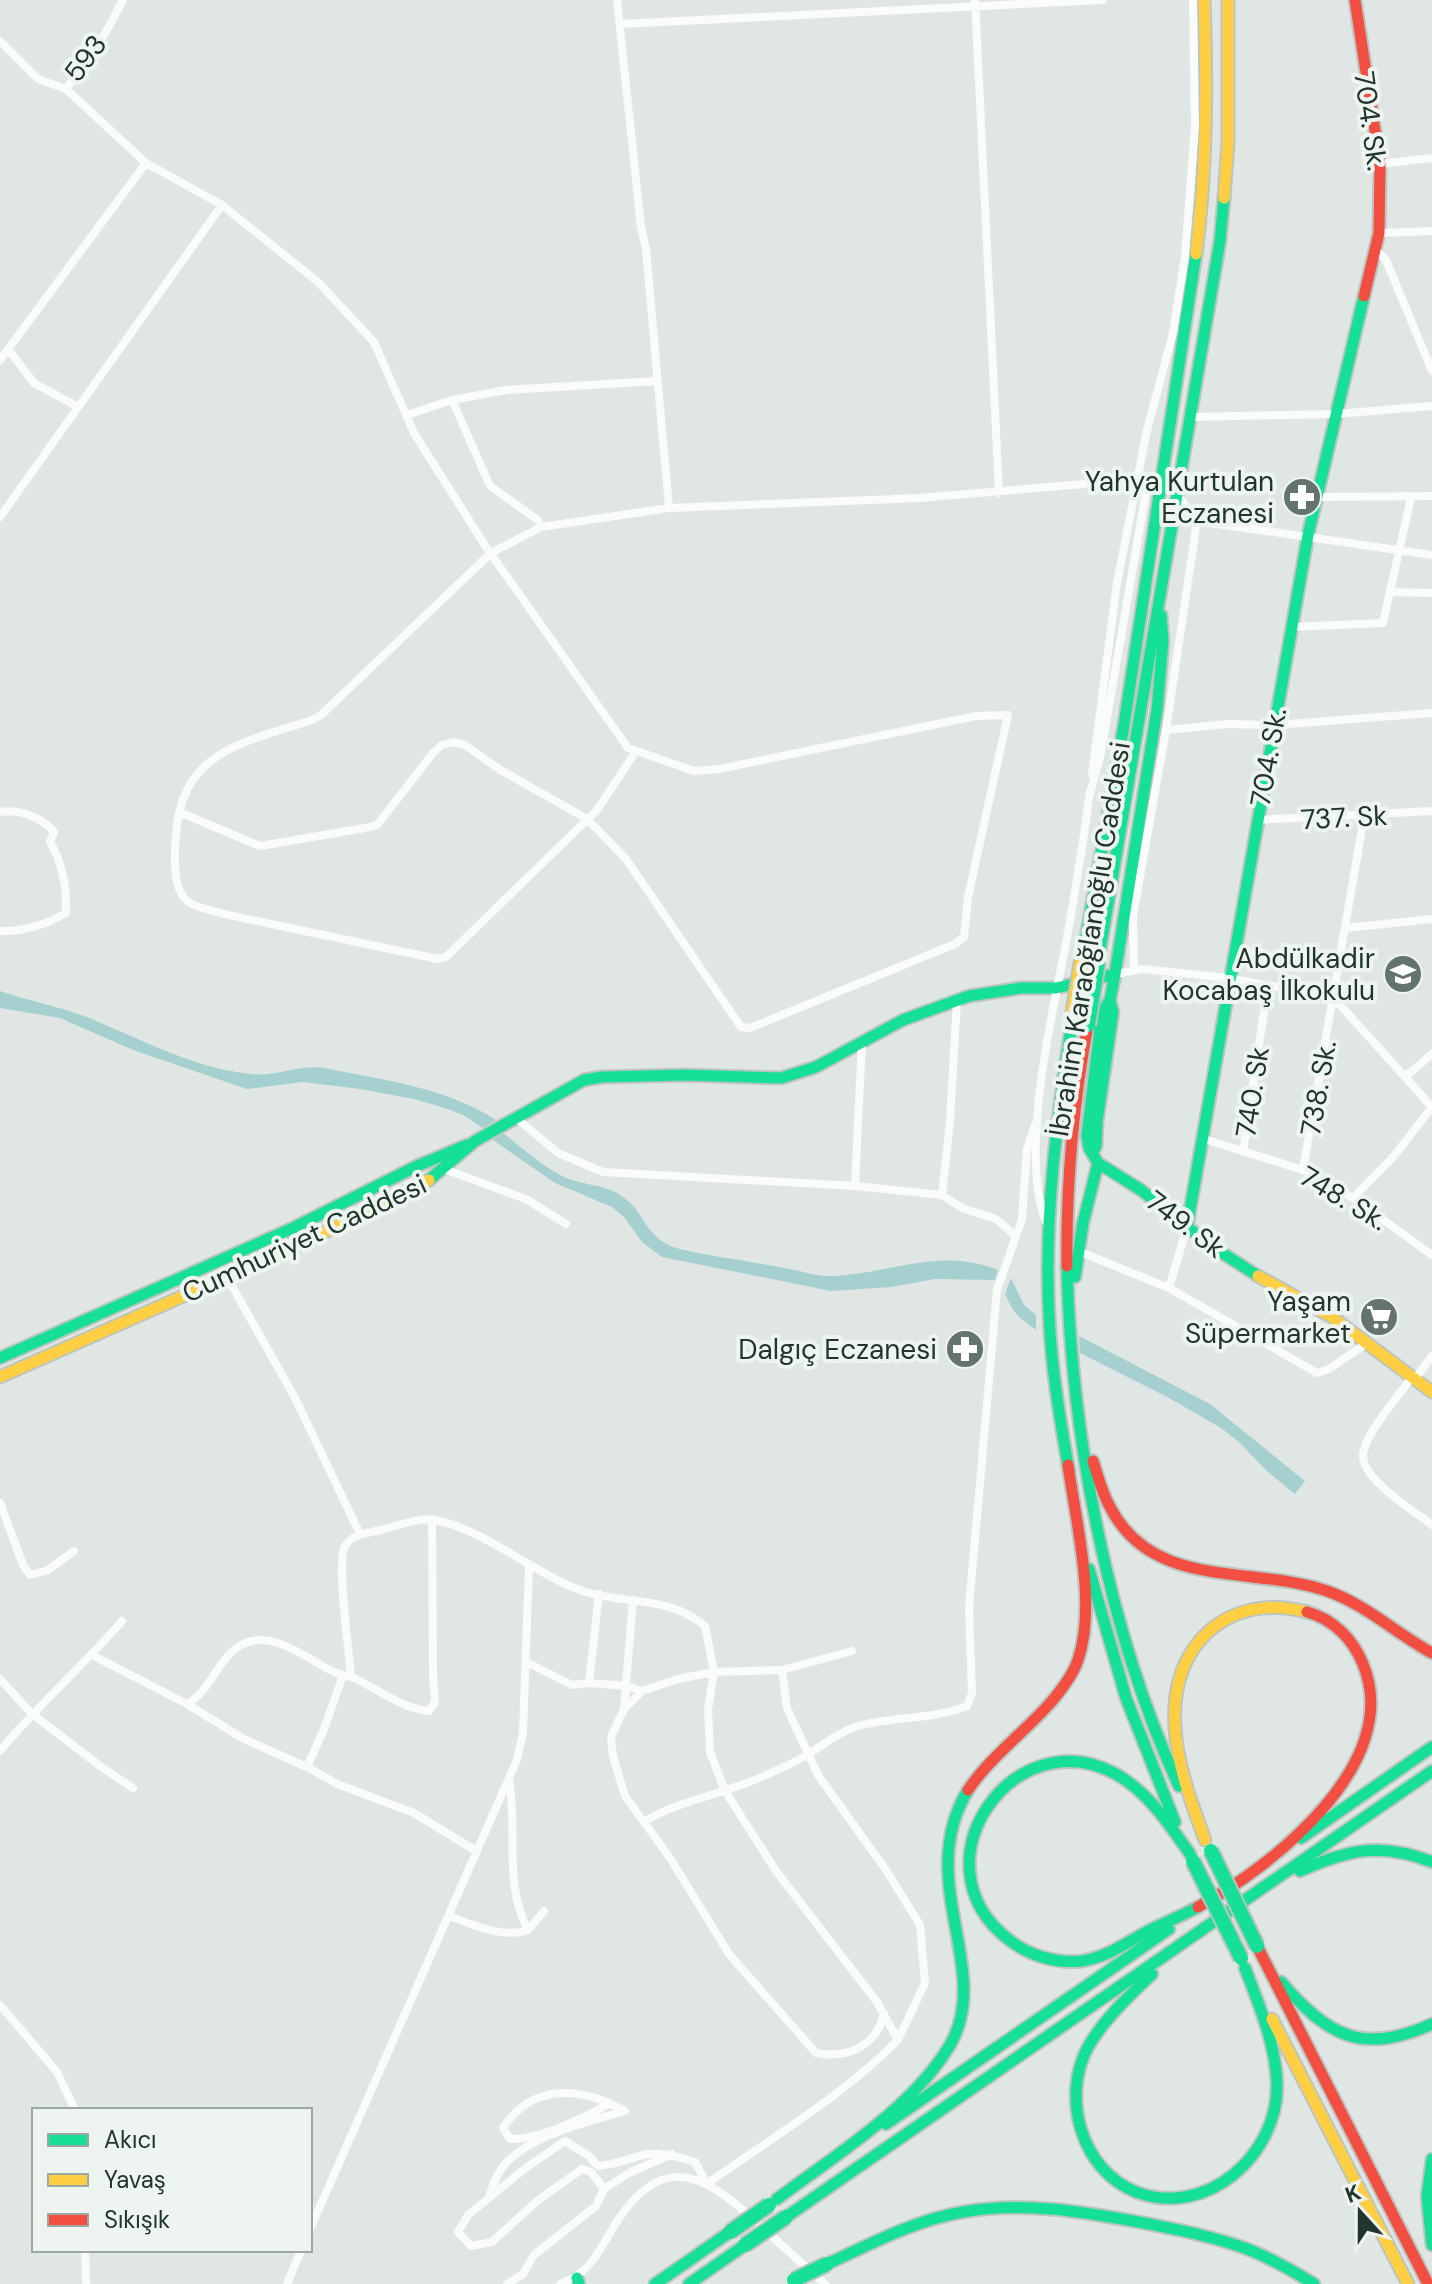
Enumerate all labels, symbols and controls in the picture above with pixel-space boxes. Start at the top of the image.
street label: 593 [56,27,115,89]
street label: 704. Sk. [1345,69,1396,173]
place label: Yahya Kurtulan Eczanesi [1085,463,1274,532]
pharmacy icon: Yahya Kurtulan Eczanesi [1281,476,1323,518]
street label: 704. Sk. [1242,705,1295,809]
street label: İbrahim Karaoğlanoğlu Caddesi [1040,739,1139,1139]
street label: 737. Sk [1300,797,1388,838]
place label: Abdülkadir Kocabaş İlkokulu [1163,940,1375,1009]
school or university icon: Abdülkadir Kocabaş İlkokulu [1382,953,1424,995]
street label: 738. Sk. [1292,1037,1345,1139]
street label: 740. Sk [1227,1044,1278,1140]
street label: 748. Sk. [1293,1158,1395,1239]
street label: Cumhuriyet Caddesi [176,1166,432,1311]
street label: 749. Sk [1138,1182,1233,1266]
place label: Yaşam Süpermarket [1185,1283,1351,1352]
supermarket icon: Yaşam Süpermarket [1358,1296,1400,1338]
pharmacy icon: Dalgıç Eczanesi [944,1328,986,1370]
place label: Dalgıç Eczanesi [738,1331,937,1368]
legend [32,2108,312,2252]
text: Akıcı [104,2124,156,2155]
text: Yavaş [104,2164,166,2195]
north arrow [1320,2172,1400,2252]
text: K [1341,2178,1365,2210]
text: Sıkışık [104,2204,170,2235]

